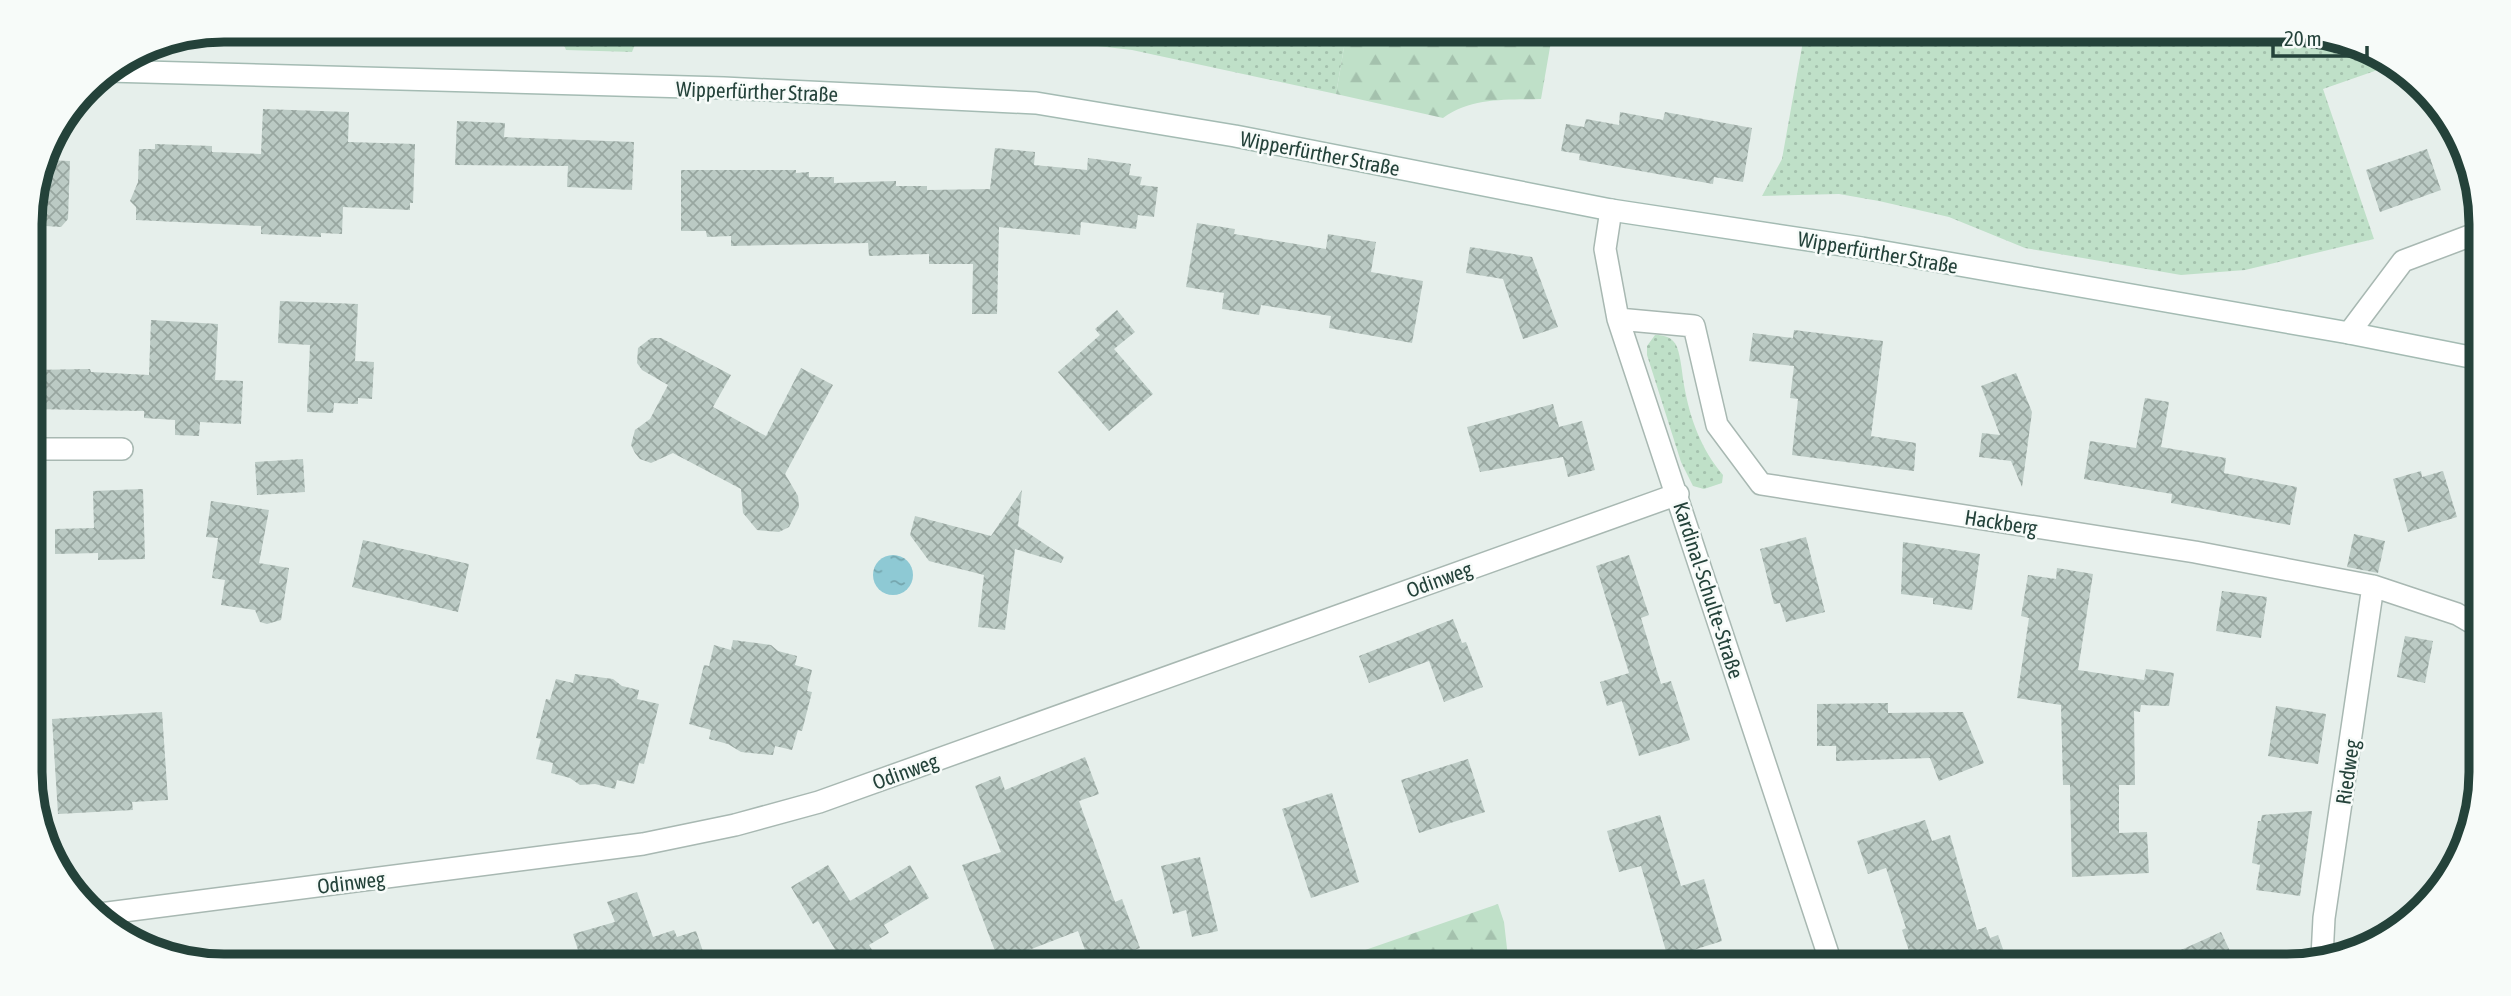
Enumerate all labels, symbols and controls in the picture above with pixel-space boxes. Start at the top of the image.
scale bar [2273,14,2368,58]
text: 20 m [2284,26,2322,50]
street label: Wipperfürther Straße [676,76,838,106]
street label: Wipperfürther Straße [1238,126,1402,180]
street label: Wipperfürther Straße [1796,226,1960,278]
street label: Kardinal-Schulte-Straße [1669,499,1749,681]
street label: Hackberg [1963,504,2039,540]
street label: Odinweg [1403,556,1475,602]
street label: Riedweg [2331,738,2363,806]
street label: Odinweg [869,748,941,794]
street label: Odinweg [316,866,386,898]

